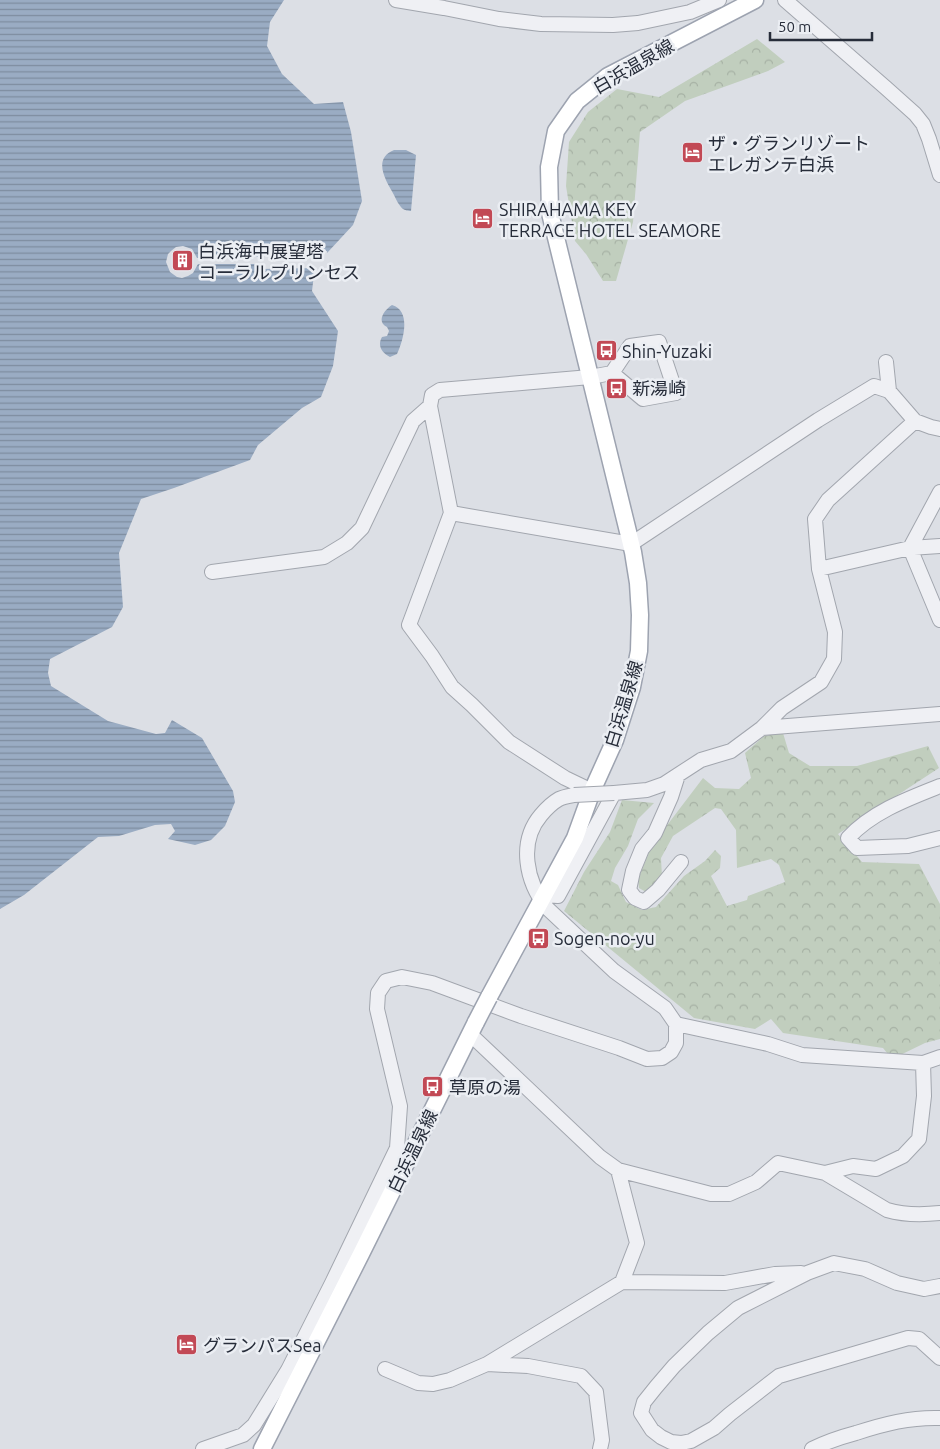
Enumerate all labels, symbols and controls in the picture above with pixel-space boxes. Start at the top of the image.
scale bar [770,10,872,42]
text: 50 m [778,18,811,35]
street label: 白浜温泉線 [589,35,677,97]
place label: ザ・グランリゾート エレガンテ白浜 [708,133,870,174]
hotel icon: ザ・グランリゾート エレガンテ白浜 [680,141,704,165]
place label: SHIRAHAMA KEY TERRACE HOTEL SEAMORE [499,199,721,240]
hotel icon: SHIRAHAMA KEY TERRACE HOTEL SEAMORE [471,207,495,231]
place label: 白浜海中展望塔 コーラルプリンセス [198,241,360,282]
building icon: 白浜海中展望塔 コーラルプリンセス [170,249,194,273]
bus stop icon: Shin-Yuzaki [594,339,618,363]
place label: Shin-Yuzaki [622,341,712,361]
bus stop icon: 新湯崎 [604,376,628,400]
place label: 新湯崎 [632,378,686,398]
street label: 白浜温泉線 [600,658,646,750]
bus stop icon: Sogen-no-yu [526,926,550,950]
place label: Sogen-no-yu [554,928,655,948]
bus stop icon: 草原の湯 [421,1075,445,1099]
place label: 草原の湯 [449,1077,521,1097]
street label: 白浜温泉線 [383,1106,441,1196]
hotel icon: グランパスSea [175,1333,199,1357]
place label: グランパスSea [203,1335,322,1355]

